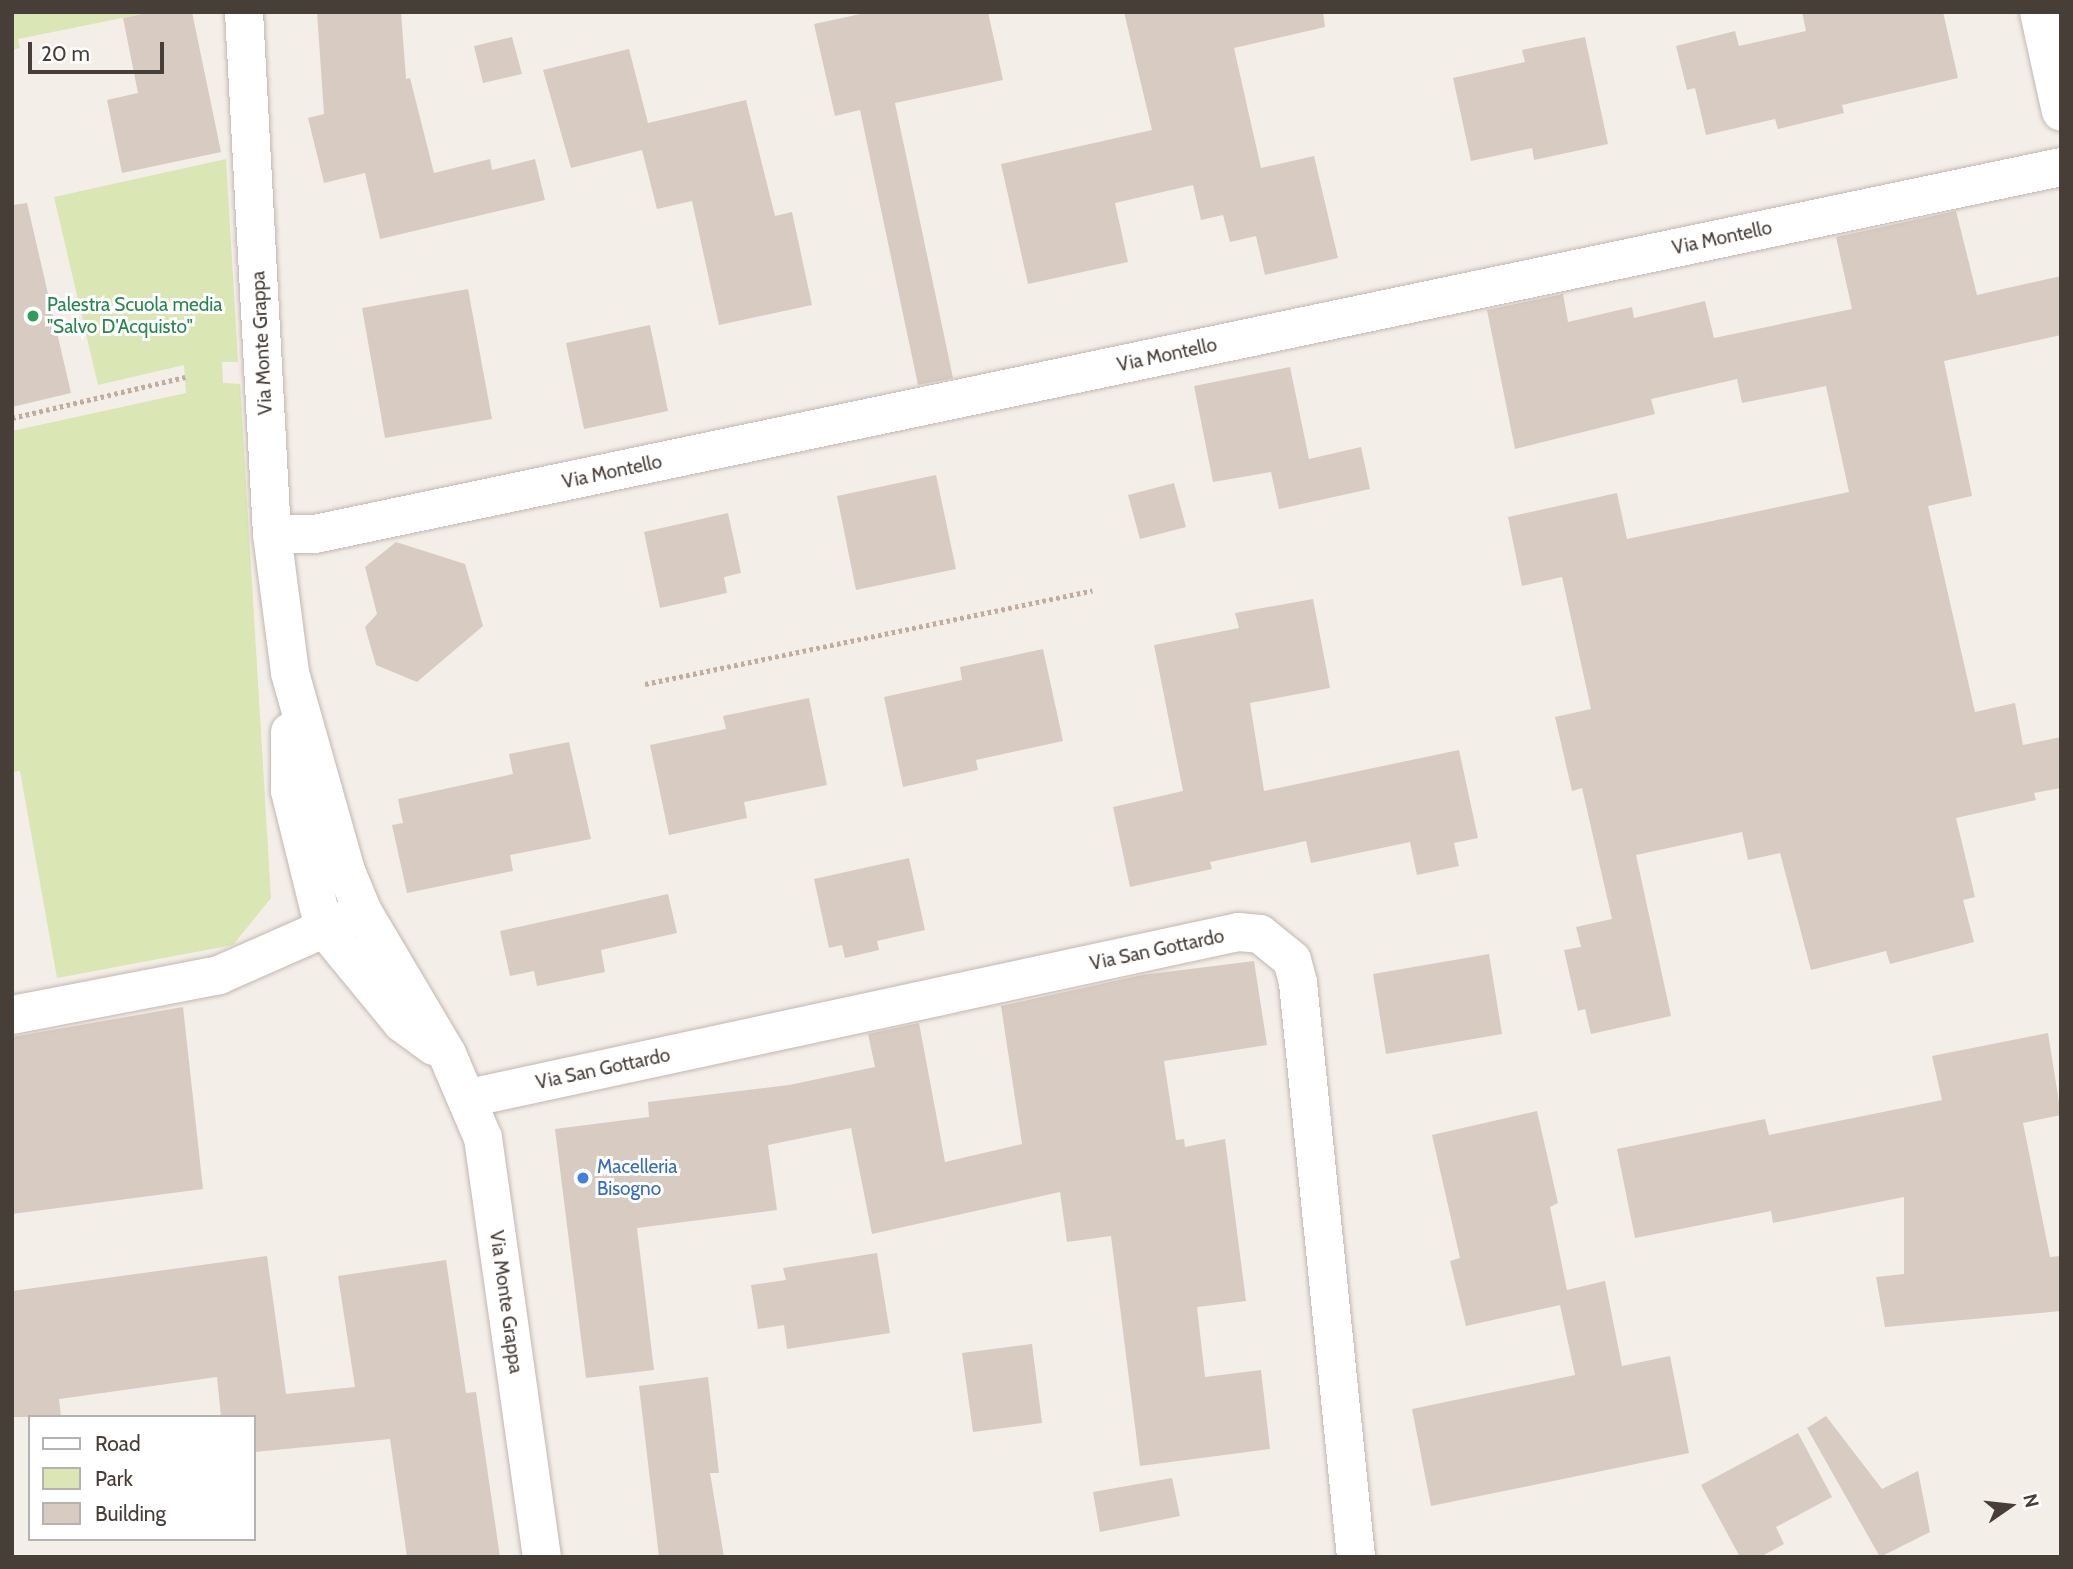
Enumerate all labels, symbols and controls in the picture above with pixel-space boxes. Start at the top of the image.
scale bar [32,28,168,72]
text: 20 m [41,41,90,66]
street label: Via Montello [1670,216,1774,260]
street label: Via Monte Grappa [247,270,277,416]
place label: Palestra Scuola media "Salvo D'Acquisto" [47,294,222,338]
marker: Palestra Scuola media "Salvo D'Acquisto" [25,308,41,324]
street label: Via Montello [1115,333,1219,377]
street label: Via Montello [560,450,664,494]
street label: Via San Gottardo [1088,925,1226,975]
street label: Via San Gottardo [534,1044,672,1094]
place label: Macelleria Bisogno [597,1156,677,1200]
marker: Macelleria Bisogno [575,1170,591,1186]
street label: Via Monte Grappa [485,1229,527,1375]
legend [28,1415,256,1541]
text: Road [95,1431,141,1456]
text: Park [95,1466,133,1491]
north arrow [1975,1471,2045,1541]
text: N [2018,1491,2044,1510]
text: Building [95,1501,166,1526]

